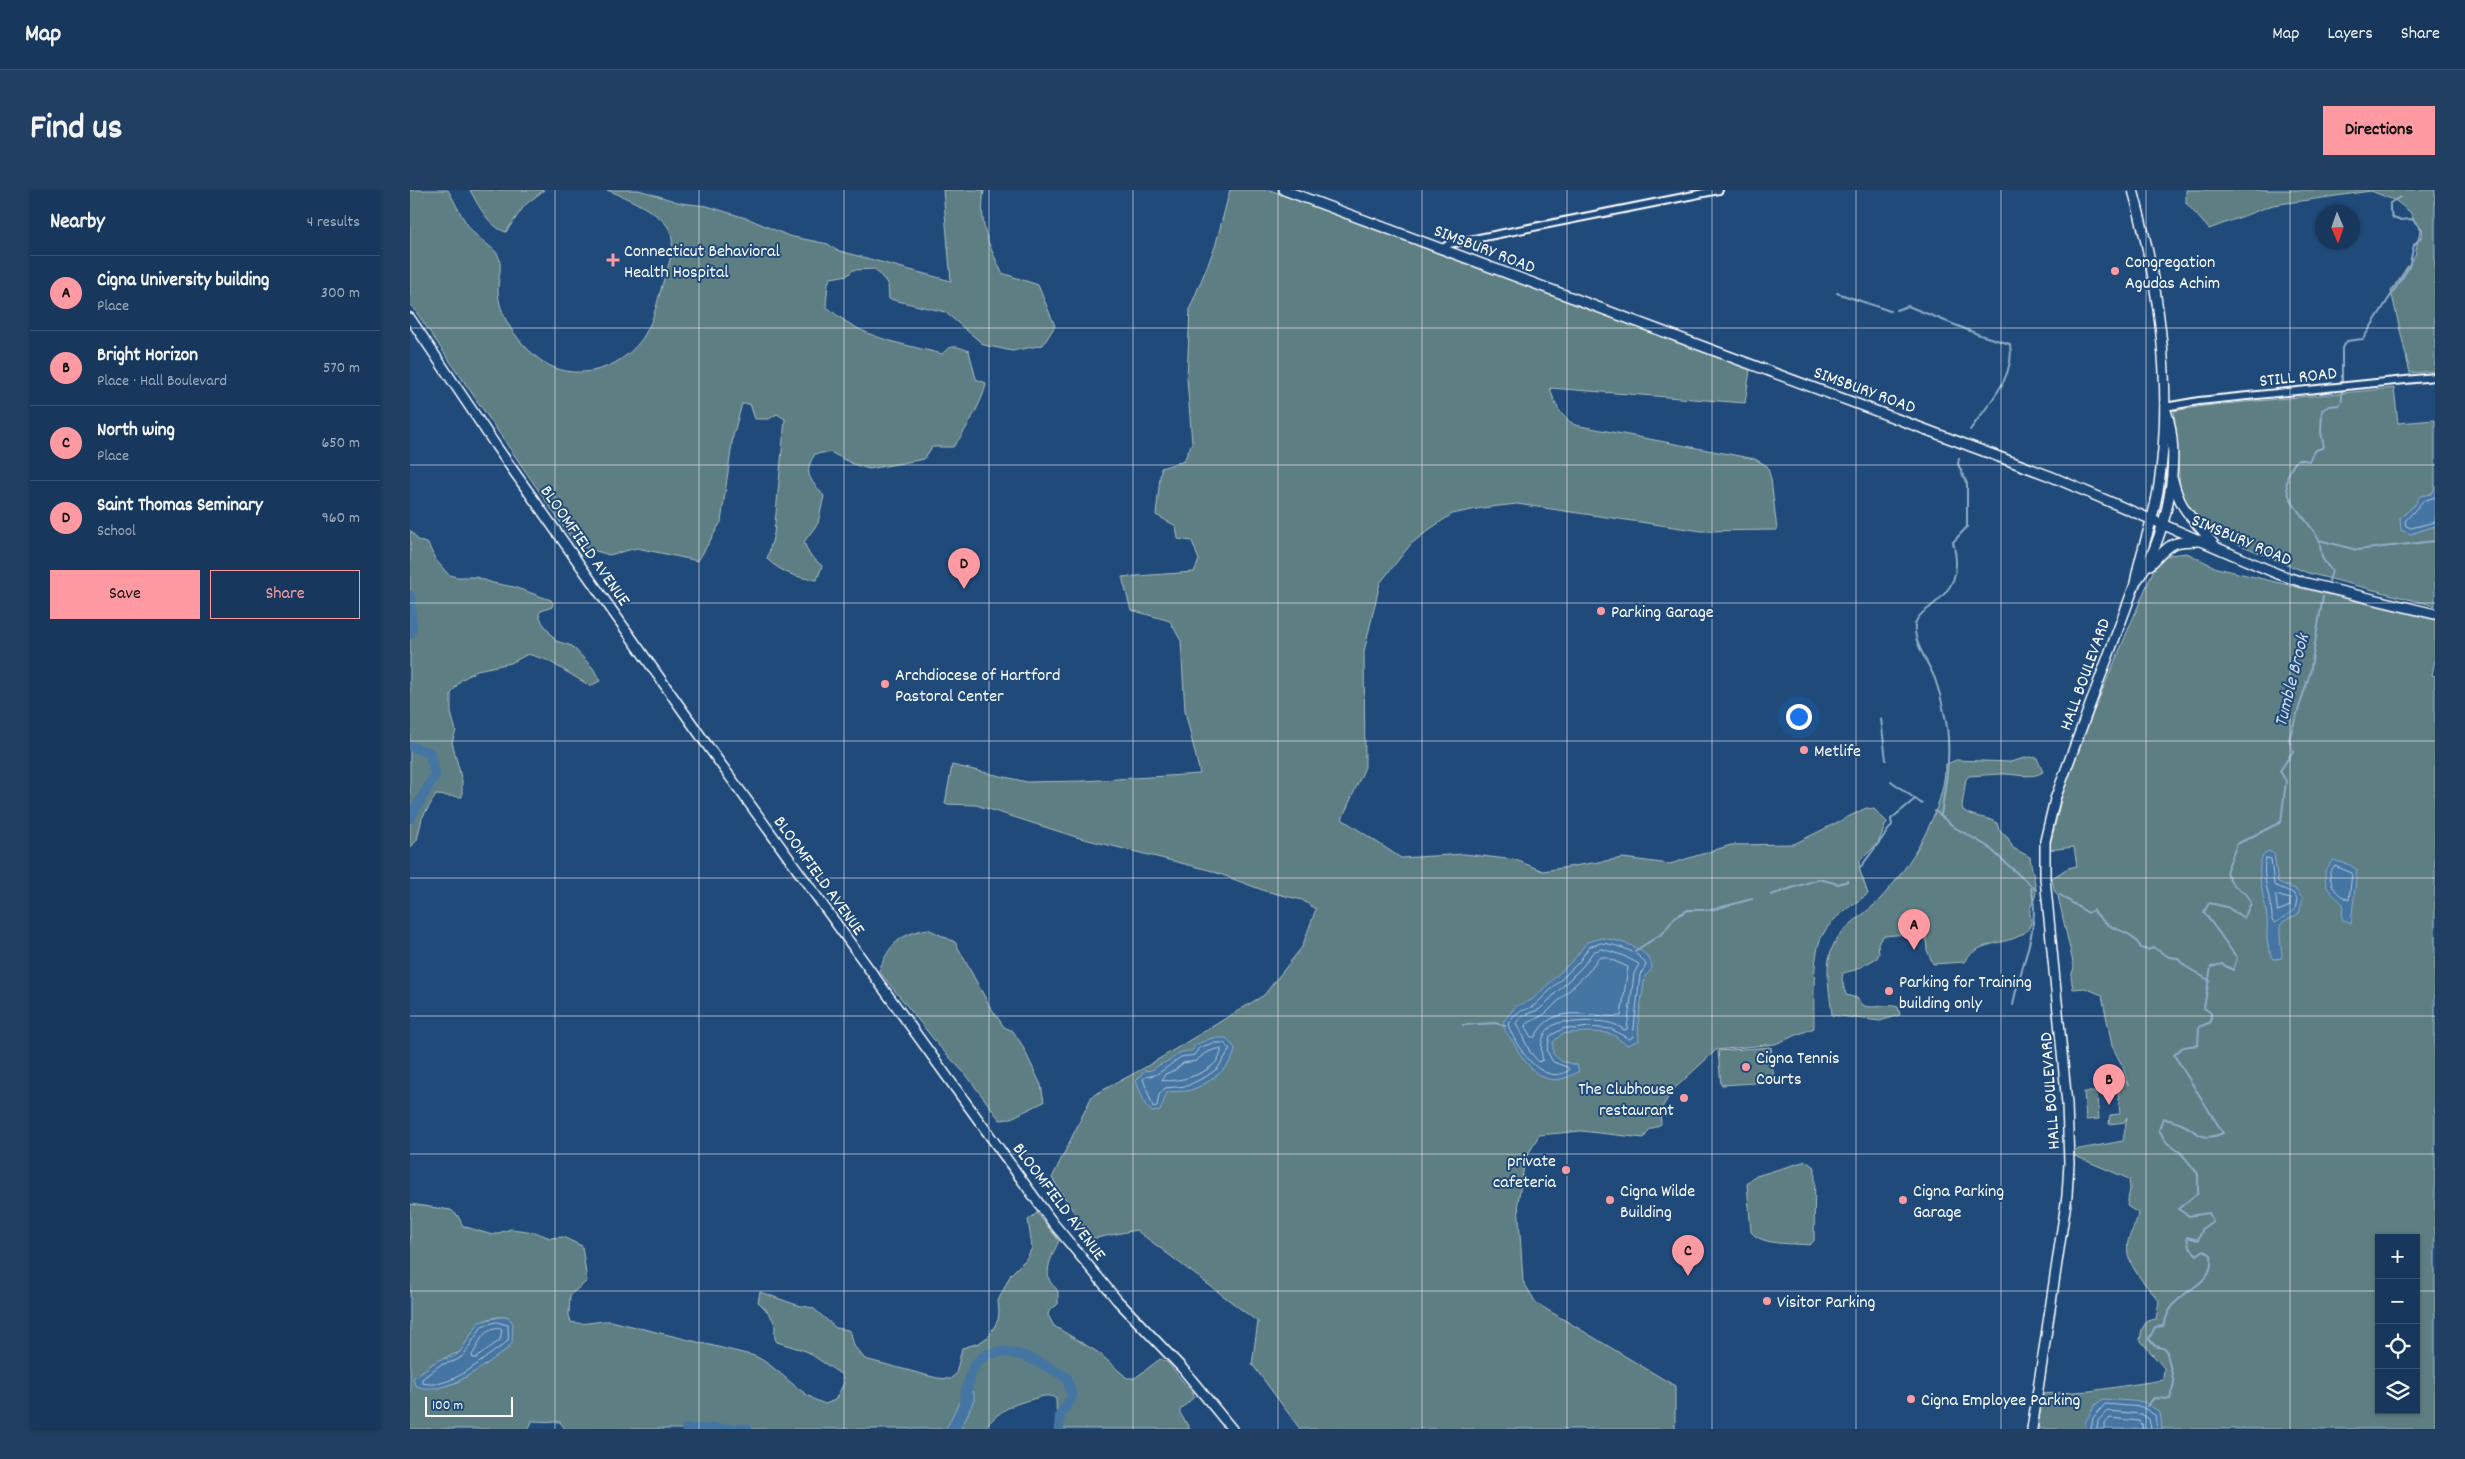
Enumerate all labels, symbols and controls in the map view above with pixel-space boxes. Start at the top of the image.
text: Map [25,18,61,52]
text: Map [2272,22,2299,47]
text: Layers [2327,22,2373,47]
text: Share [2401,22,2440,47]
text: Find us [30,105,122,155]
button: Directions [2323,106,2435,155]
north arrow [2315,205,2360,250]
text: Nearby [50,208,105,238]
text: 4 results [307,211,360,234]
street label: SIMSBURY ROAD [1430,220,1538,281]
place label: Connecticut Behavioral Health Hospital [624,240,780,286]
place label: Congregation Agudas Achim [2125,251,2220,297]
marker: Connecticut Behavioral Health Hospital [606,253,620,267]
marker: Congregation Agudas Achim [2109,265,2121,277]
text: Cigna University building [97,268,269,295]
text: A [62,282,70,305]
text: 300 m [321,282,360,305]
text: Place [97,295,129,318]
text: Bright Horizon [97,343,198,370]
text: B [62,357,70,380]
text: 570 m [323,357,360,380]
street label: SIMSBURY ROAD [1810,361,1919,421]
street label: STILL ROAD [2258,362,2338,395]
text: Place · Hall Boulevard [97,370,227,393]
text: North wing [97,418,175,445]
text: C [62,432,70,455]
text: 650 m [321,432,360,455]
text: Place [97,445,129,468]
street label: BLOOMFIELD AVENUE [533,481,635,612]
text: Saint Thomas Seminary [97,493,263,520]
text: D [62,507,70,530]
text: 960 m [321,507,360,530]
street label: SIMSBURY ROAD [2187,509,2295,574]
text: School [97,520,136,543]
pin: D [948,548,980,589]
button: Save [50,570,200,619]
button: Share [210,570,360,619]
place label: Parking Garage [1611,601,1714,626]
marker: Parking Garage [1595,605,1607,617]
street label: HALL BOULEVARD [2055,615,2118,734]
water label: Tumble Brook [2269,629,2319,730]
place label: Archdiocese of Hartford Pastoral Center [895,664,1060,710]
marker: Archdiocese of Hartford Pastoral Center [879,678,891,690]
your location [1786,704,1812,730]
place label: Metlife [1814,740,1861,765]
marker: Metlife [1798,744,1810,756]
street label: BLOOMFIELD AVENUE [766,812,870,941]
pin: A [1898,909,1930,950]
place label: Parking for Training building only [1899,971,2032,1017]
marker: Parking for Training building only [1883,985,1895,997]
street label: HALL BOULEVARD [2035,1031,2068,1150]
place label: Cigna Tennis Courts [1756,1047,1840,1093]
marker: Cigna Tennis Courts [1740,1061,1752,1073]
pin: B [2093,1064,2125,1105]
place label: The Clubhouse restaurant [1578,1078,1674,1124]
marker: The Clubhouse restaurant [1678,1092,1690,1104]
street label: BLOOMFIELD AVENUE [1005,1138,1111,1267]
place label: private cafeteria [1493,1150,1557,1196]
marker: private cafeteria [1560,1164,1572,1176]
place label: Cigna Wilde Building [1620,1180,1695,1226]
place label: Cigna Parking Garage [1913,1180,2004,1226]
marker: Cigna Wilde Building [1604,1194,1616,1206]
marker: Cigna Parking Garage [1897,1194,1909,1206]
map controls [2375,1234,2420,1414]
button: + [2375,1234,2420,1279]
pin: C [1672,1235,1704,1276]
button: − [2375,1279,2420,1324]
place label: Visitor Parking [1777,1291,1876,1316]
marker: Visitor Parking [1761,1295,1773,1307]
button: locate [2375,1324,2420,1369]
button: layers [2375,1369,2420,1414]
place label: Cigna Employee Parking [1921,1389,2081,1414]
marker: Cigna Employee Parking [1905,1393,1917,1405]
scale bar [425,1394,512,1417]
text: 100 m [432,1396,463,1416]

